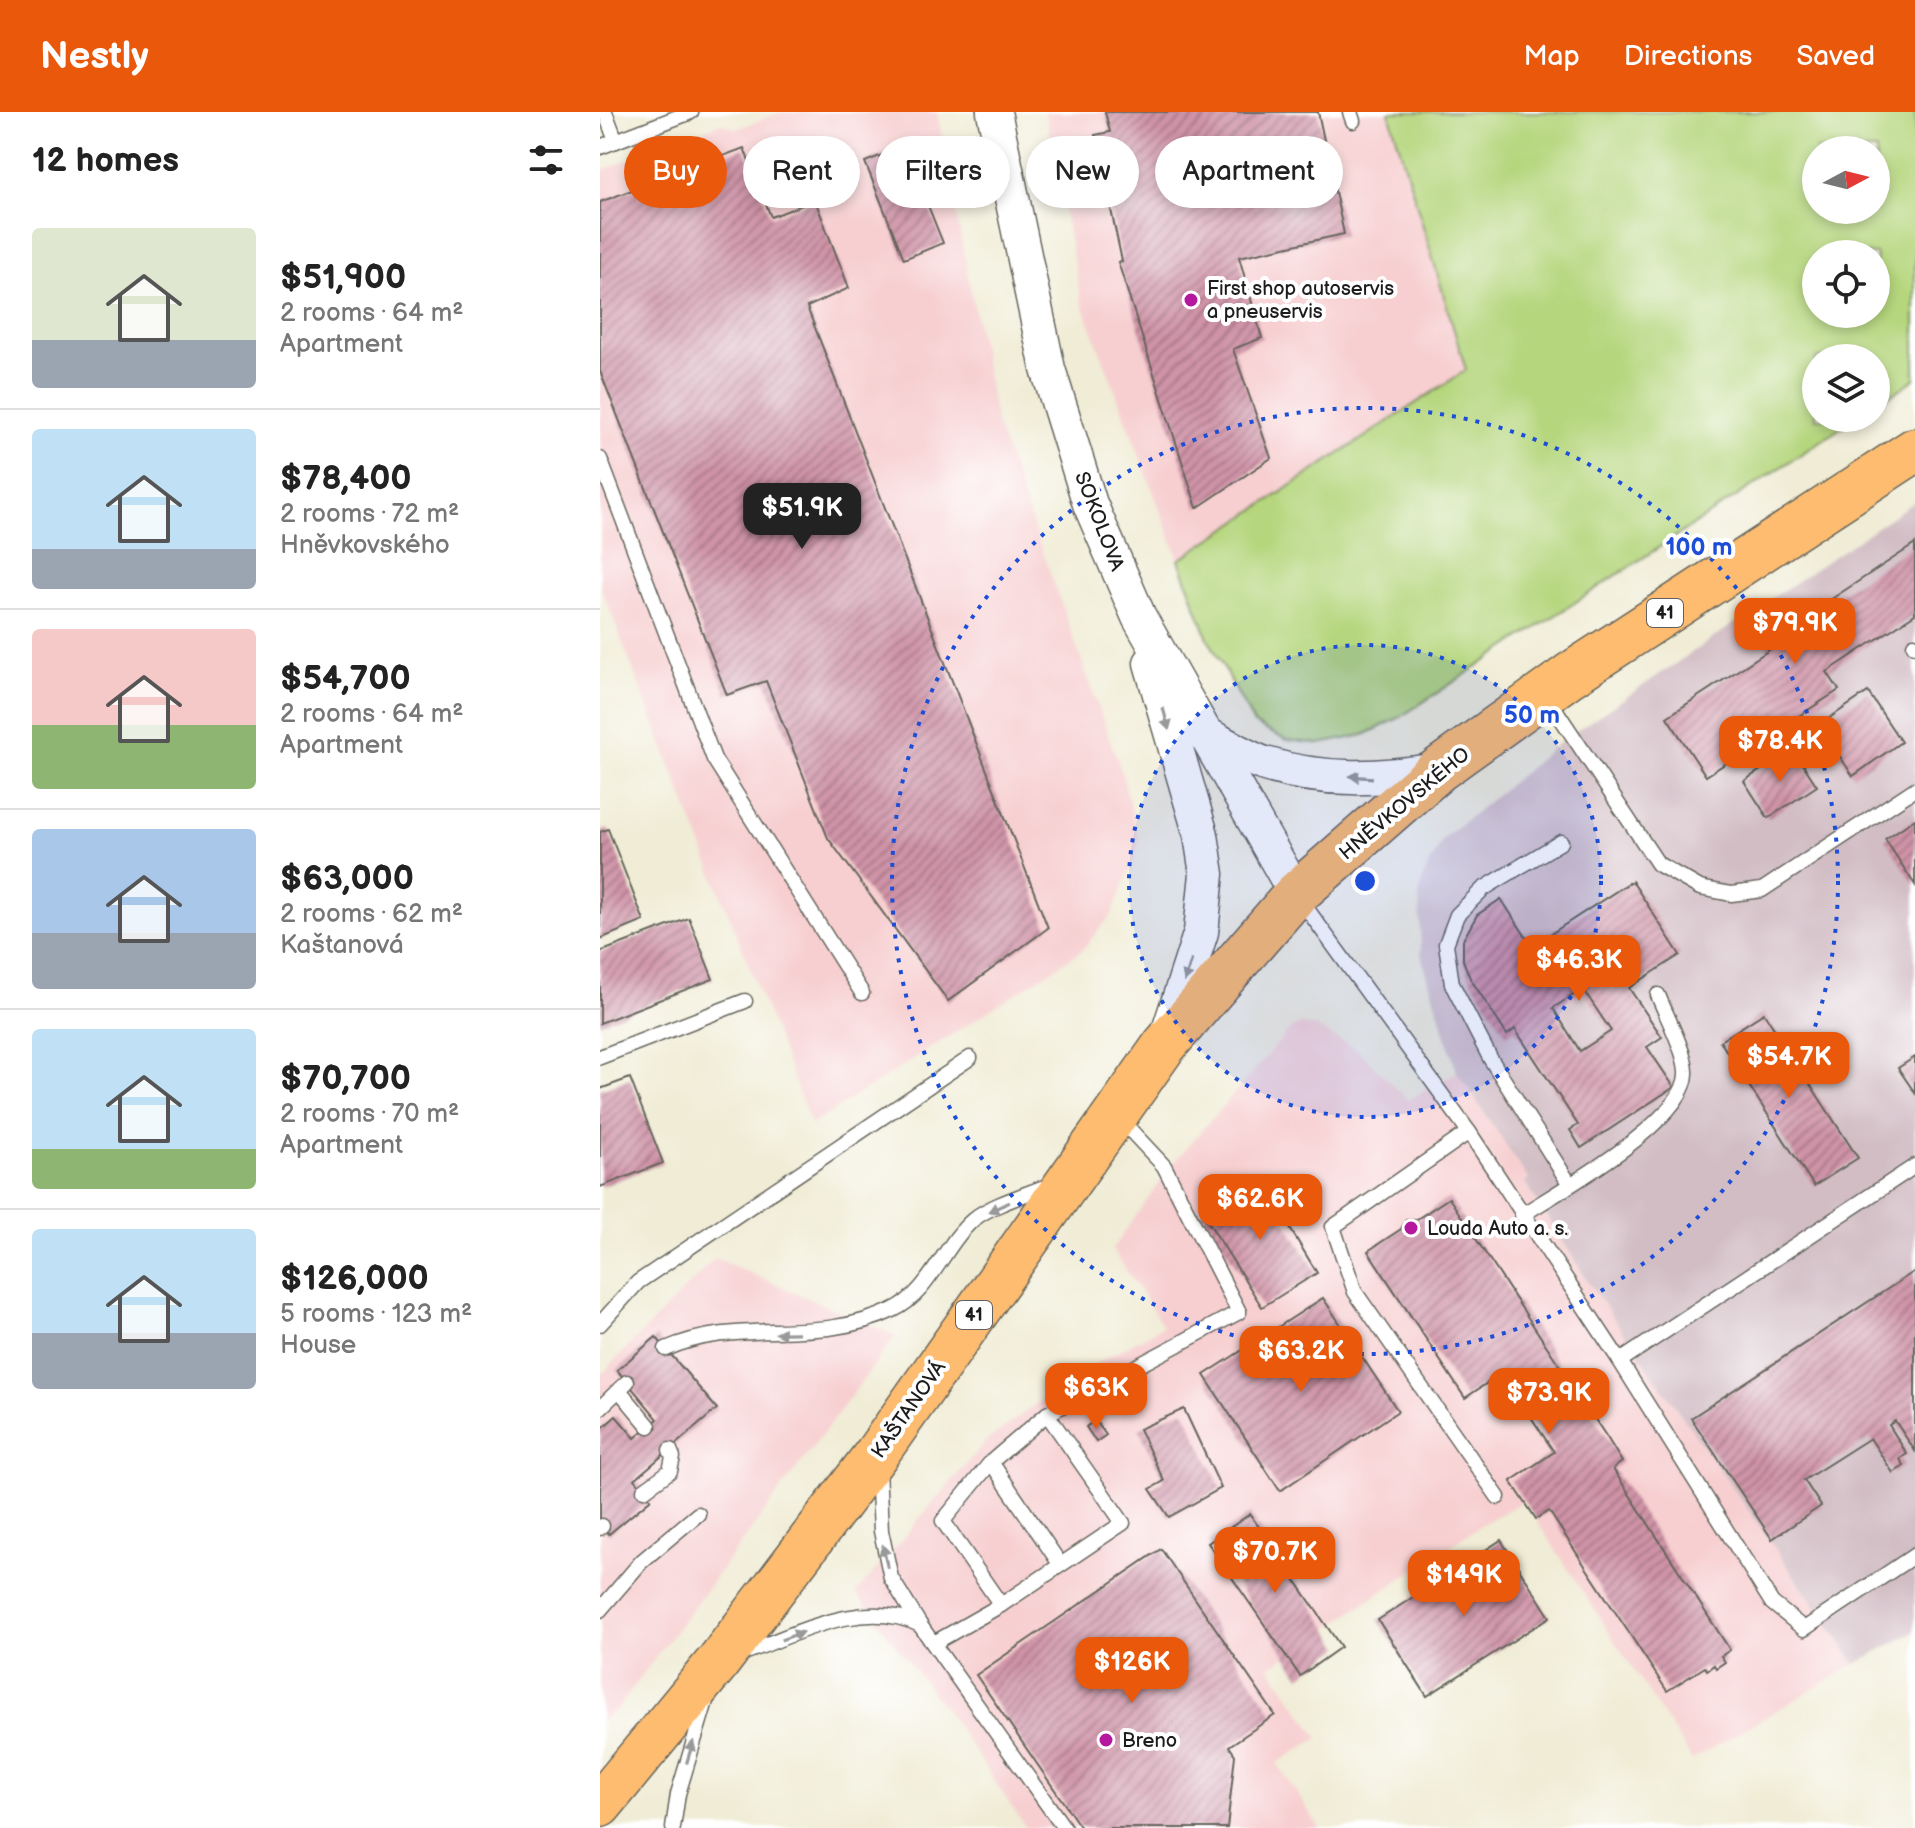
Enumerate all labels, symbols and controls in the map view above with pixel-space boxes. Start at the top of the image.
text: Nestly [40,34,149,79]
text: Map [1523,40,1580,73]
text: Directions [1624,40,1752,73]
text: Saved [1796,40,1875,73]
chip: Buy [624,136,727,208]
chip: Rent [743,136,860,208]
chip: Filters [876,136,1010,208]
chip: New [1026,136,1139,208]
chip: Apartment [1155,136,1343,208]
north arrow [1802,136,1890,224]
map controls [1802,136,1890,432]
icon: filters [524,138,568,182]
text: 12 homes [32,140,179,181]
button: locate [1802,240,1890,328]
text: $51,900 [280,257,406,298]
icon: home [96,260,192,356]
place label: First shop autoservis a pneuservis [1207,277,1394,324]
marker: First shop autoservis a pneuservis [1182,291,1200,309]
text: 2 rooms · 64 m² [280,298,464,329]
text: Apartment [280,329,403,360]
button: layers [1802,344,1890,432]
text: $78,400 [280,458,412,499]
icon: home [96,461,192,557]
street label: SOKOLOVA [1069,469,1129,575]
pin: $51.9K [737,483,867,551]
text: $51.9K [761,493,843,524]
text: 2 rooms · 72 m² [280,499,459,530]
text: Hněvkovského [280,530,450,561]
text: 100 m [1666,533,1732,562]
pin: $79.9K [1730,598,1860,666]
road number: 41 [1647,599,1683,627]
text: $79.9K [1752,608,1838,639]
text: $54,700 [280,658,411,699]
icon: home [96,661,192,757]
text: 2 rooms · 64 m² [280,699,464,730]
text: 50 m [1504,701,1560,730]
one-way arrow [1160,707,1172,732]
pin: $78.4K [1715,716,1845,784]
text: $78.4K [1737,726,1823,757]
text: Apartment [280,730,403,761]
street label: HNĚVKOVSKÉHO [1334,742,1475,865]
one-way arrow [1348,771,1373,784]
text: $63,000 [280,858,414,899]
icon: home [96,861,192,957]
centre of rings [1351,867,1379,895]
text: 2 rooms · 62 m² [280,899,463,930]
text: Kaštanová [280,930,404,961]
pin: $46.3K [1514,935,1644,1003]
text: $46.3K [1536,945,1622,976]
one-way arrow [1181,959,1194,983]
pin: $54.7K [1724,1032,1854,1100]
text: $54.7K [1746,1042,1832,1073]
text: $70,700 [280,1058,411,1099]
icon: home [96,1061,192,1157]
text: 2 rooms · 70 m² [280,1099,459,1130]
text: Apartment [280,1130,403,1161]
pin: $62.6K [1195,1174,1325,1242]
text: $62.6K [1216,1184,1304,1215]
one-way arrow [987,1201,1011,1214]
place label: Louda Auto a. s. [1427,1217,1568,1241]
marker: Louda Auto a. s. [1402,1219,1420,1237]
text: $126,000 [280,1258,429,1299]
icon: home [96,1261,192,1357]
text: 5 rooms · 123 m² [280,1299,472,1330]
road number: 41 [956,1301,992,1329]
pin: $63.2K [1236,1326,1366,1394]
one-way arrow [774,1327,799,1339]
text: House [280,1330,356,1361]
text: $63.2K [1257,1336,1345,1367]
street label: KAŠTANOVÁ [866,1355,951,1463]
pin: $63K [1049,1363,1143,1431]
pin: $73.9K [1484,1368,1614,1436]
text: $63K [1063,1373,1129,1404]
text: $73.9K [1506,1378,1592,1409]
pin: $70.7K [1210,1527,1340,1595]
text: $70.7K [1232,1537,1318,1568]
one-way arrow [879,1543,891,1568]
pin: $149K [1408,1550,1520,1618]
text: $149K [1426,1560,1502,1591]
one-way arrow [780,1629,804,1641]
pin: $126K [1076,1637,1188,1705]
text: $126K [1093,1647,1171,1678]
place label: Breno [1122,1729,1177,1753]
marker: Breno [1097,1731,1115,1749]
one-way arrow [685,1740,697,1764]

